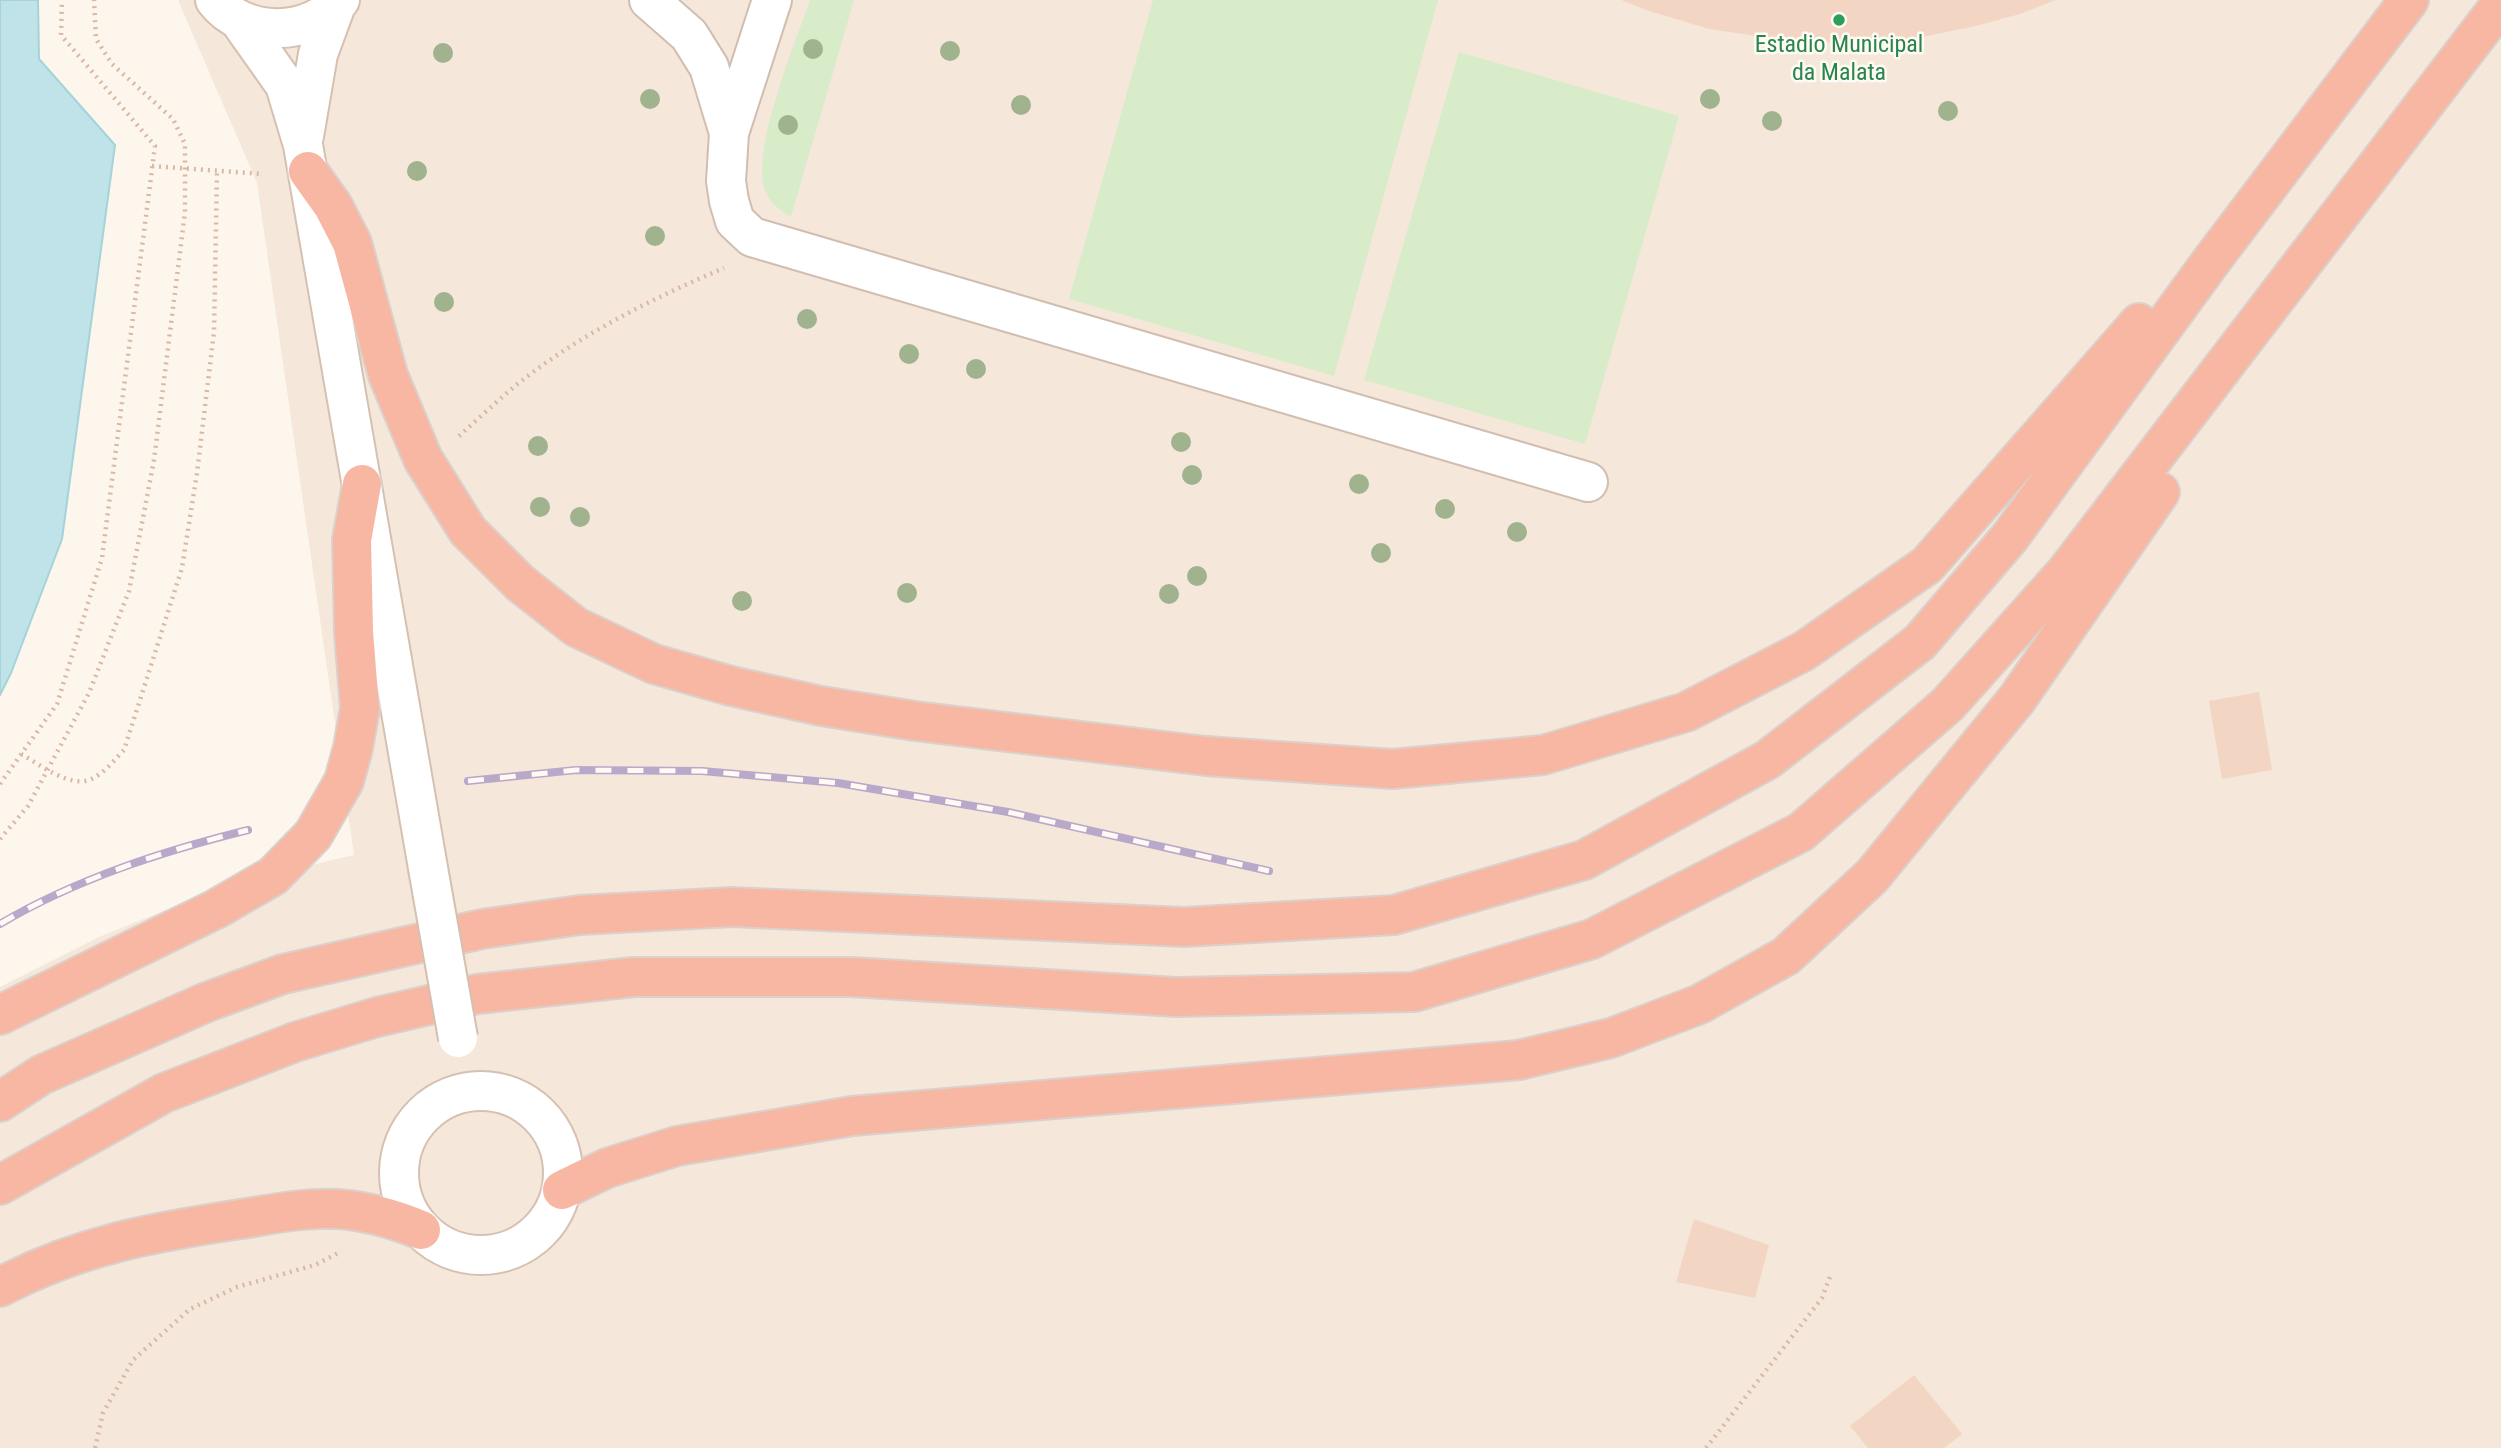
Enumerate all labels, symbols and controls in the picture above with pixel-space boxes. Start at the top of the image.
marker: Estadio Municipal da Malata [1831,12,1847,28]
place label: Estadio Municipal da Malata [1755,32,1923,88]

